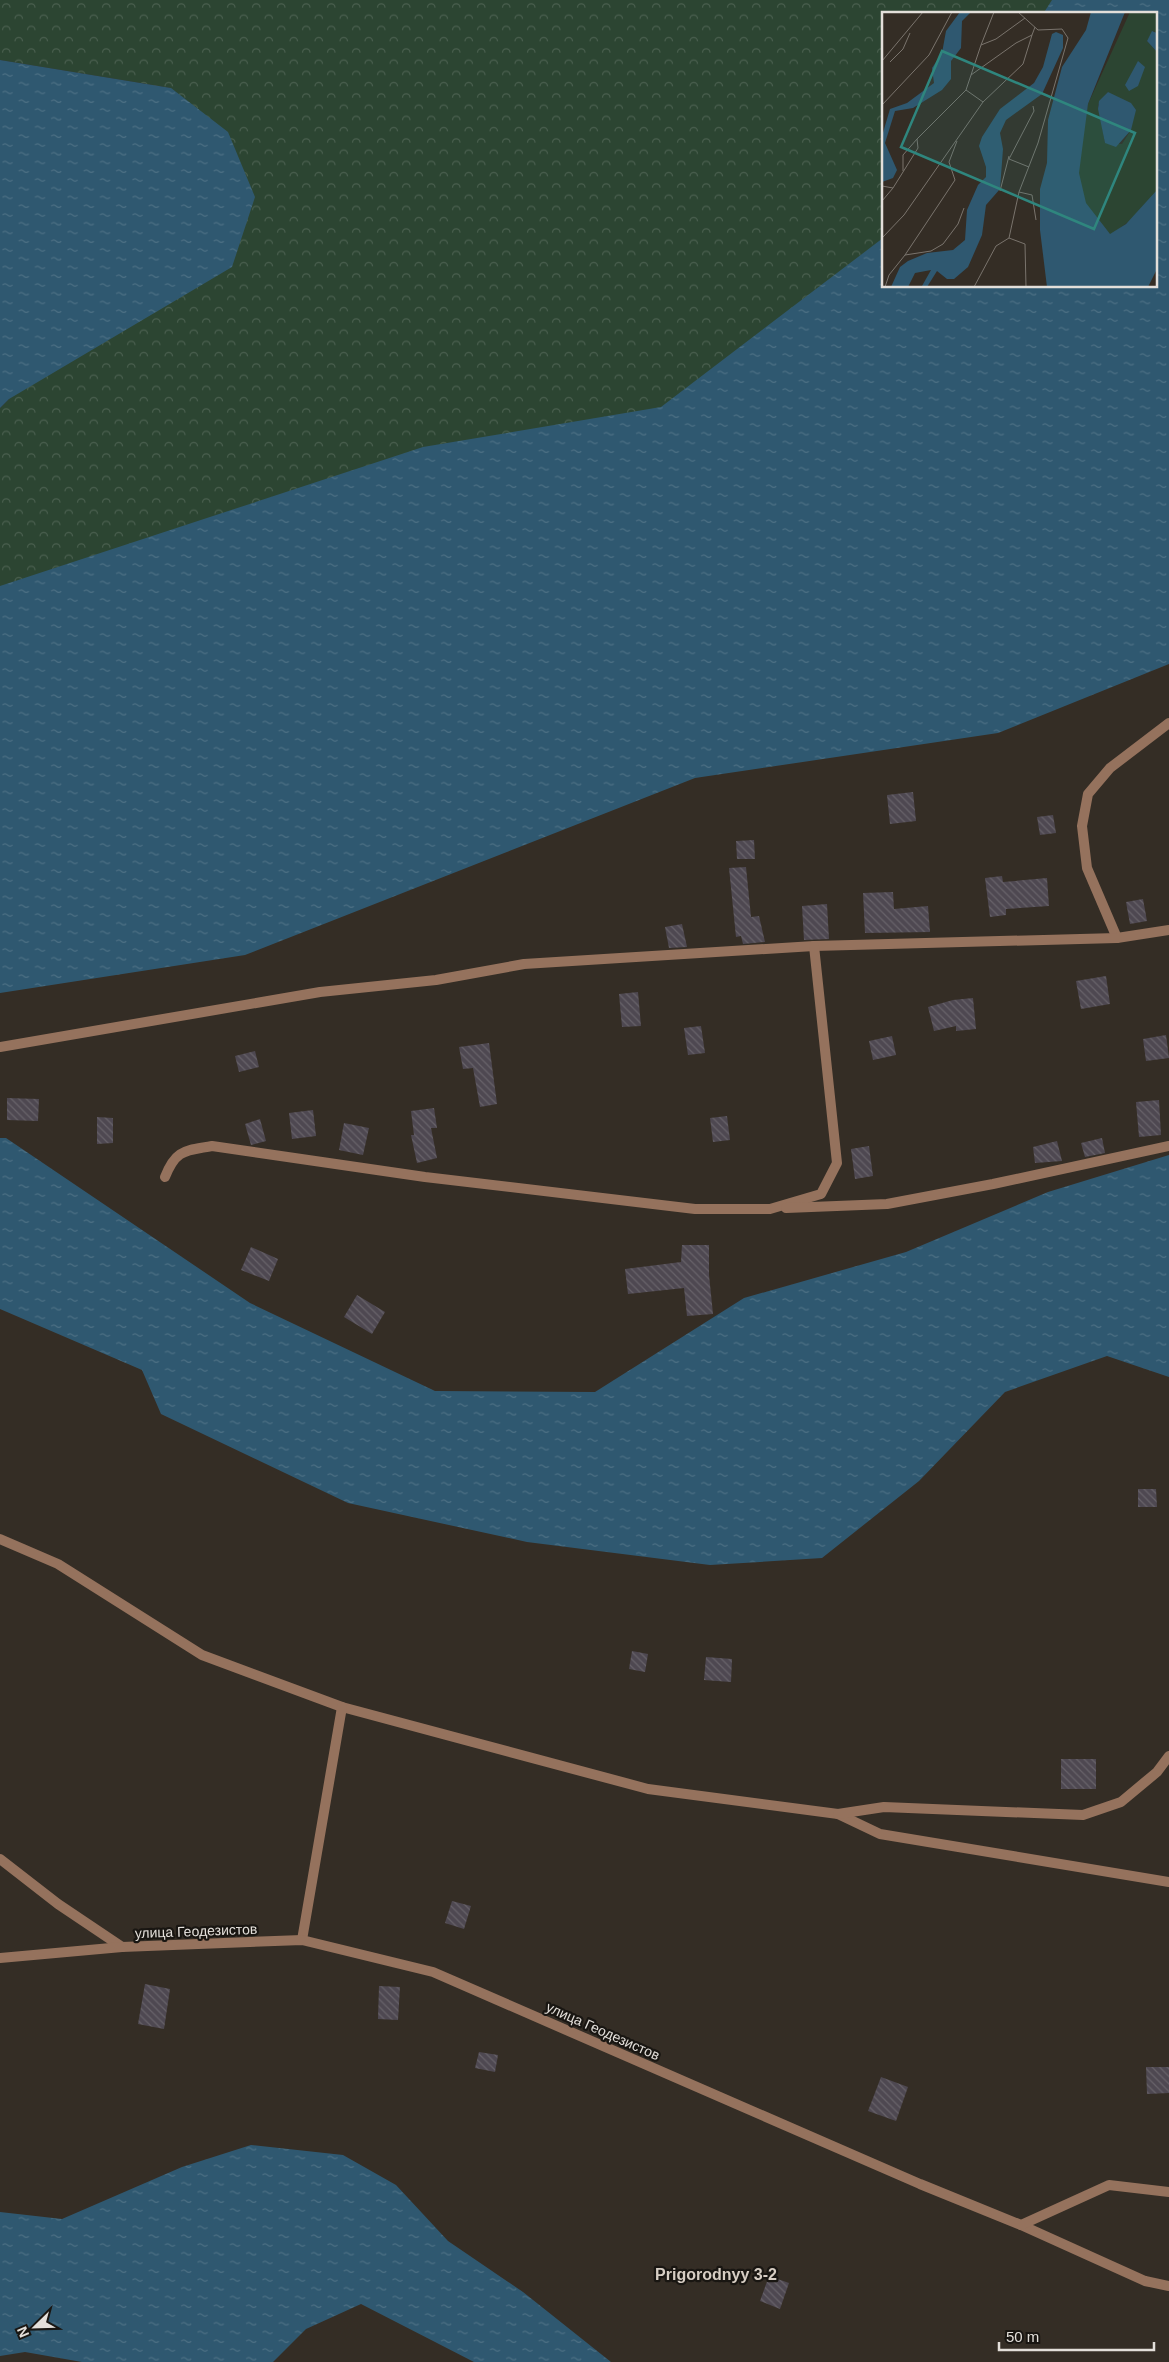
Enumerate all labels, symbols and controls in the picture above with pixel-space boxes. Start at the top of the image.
inset map [882,12,1156,288]
street label: улица Геодезистов [134,1921,258,1941]
street label: улица Геодезистов [544,1999,662,2063]
district label: Prigorodnyy 3-2 [655,2266,777,2283]
north arrow [10,2302,60,2352]
scale bar [999,2320,1154,2352]
text: N [14,2324,32,2340]
text: 50 m [1006,2328,1039,2345]

